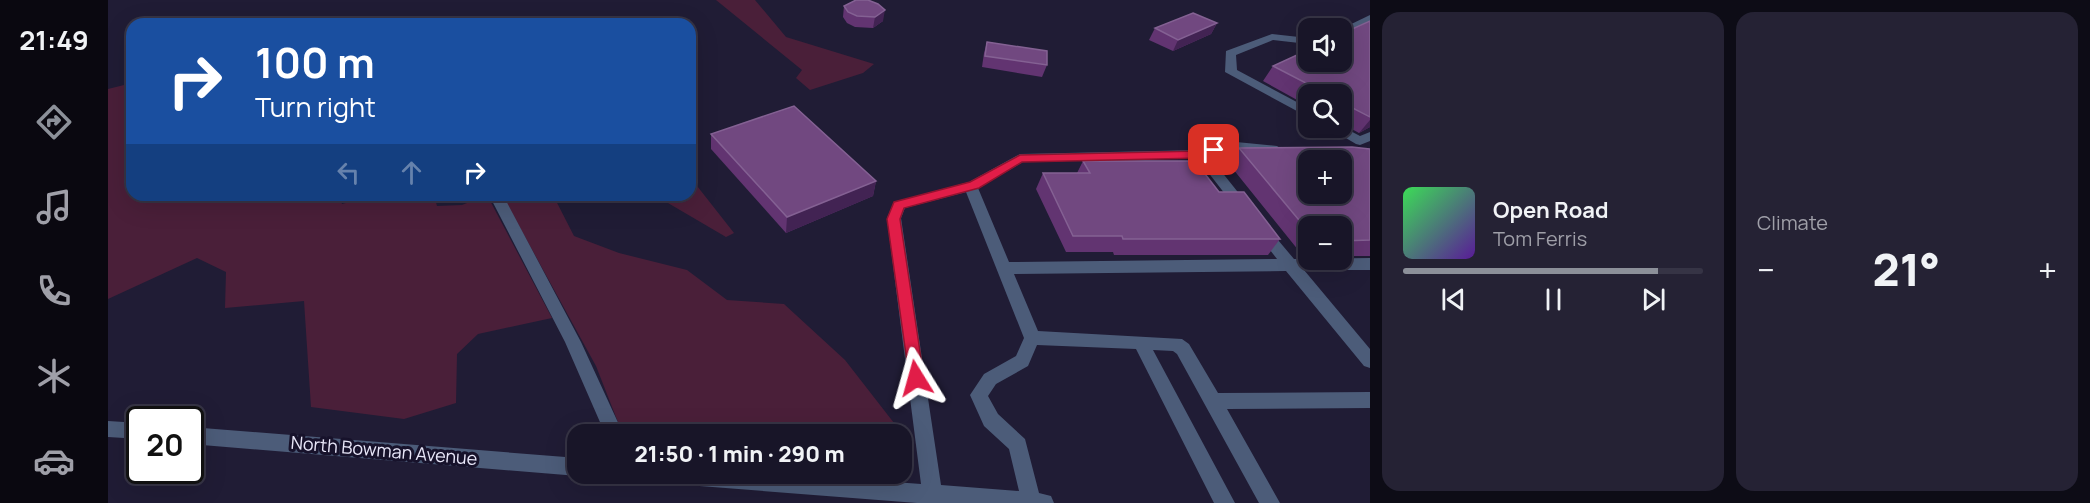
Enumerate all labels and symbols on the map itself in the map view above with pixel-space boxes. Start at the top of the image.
pin [1188,124,1239,175]
position arrow [884,346,948,410]
speed limit sign: 20 [126,406,204,484]
street label: North Bowman Avenue [290,430,478,470]

